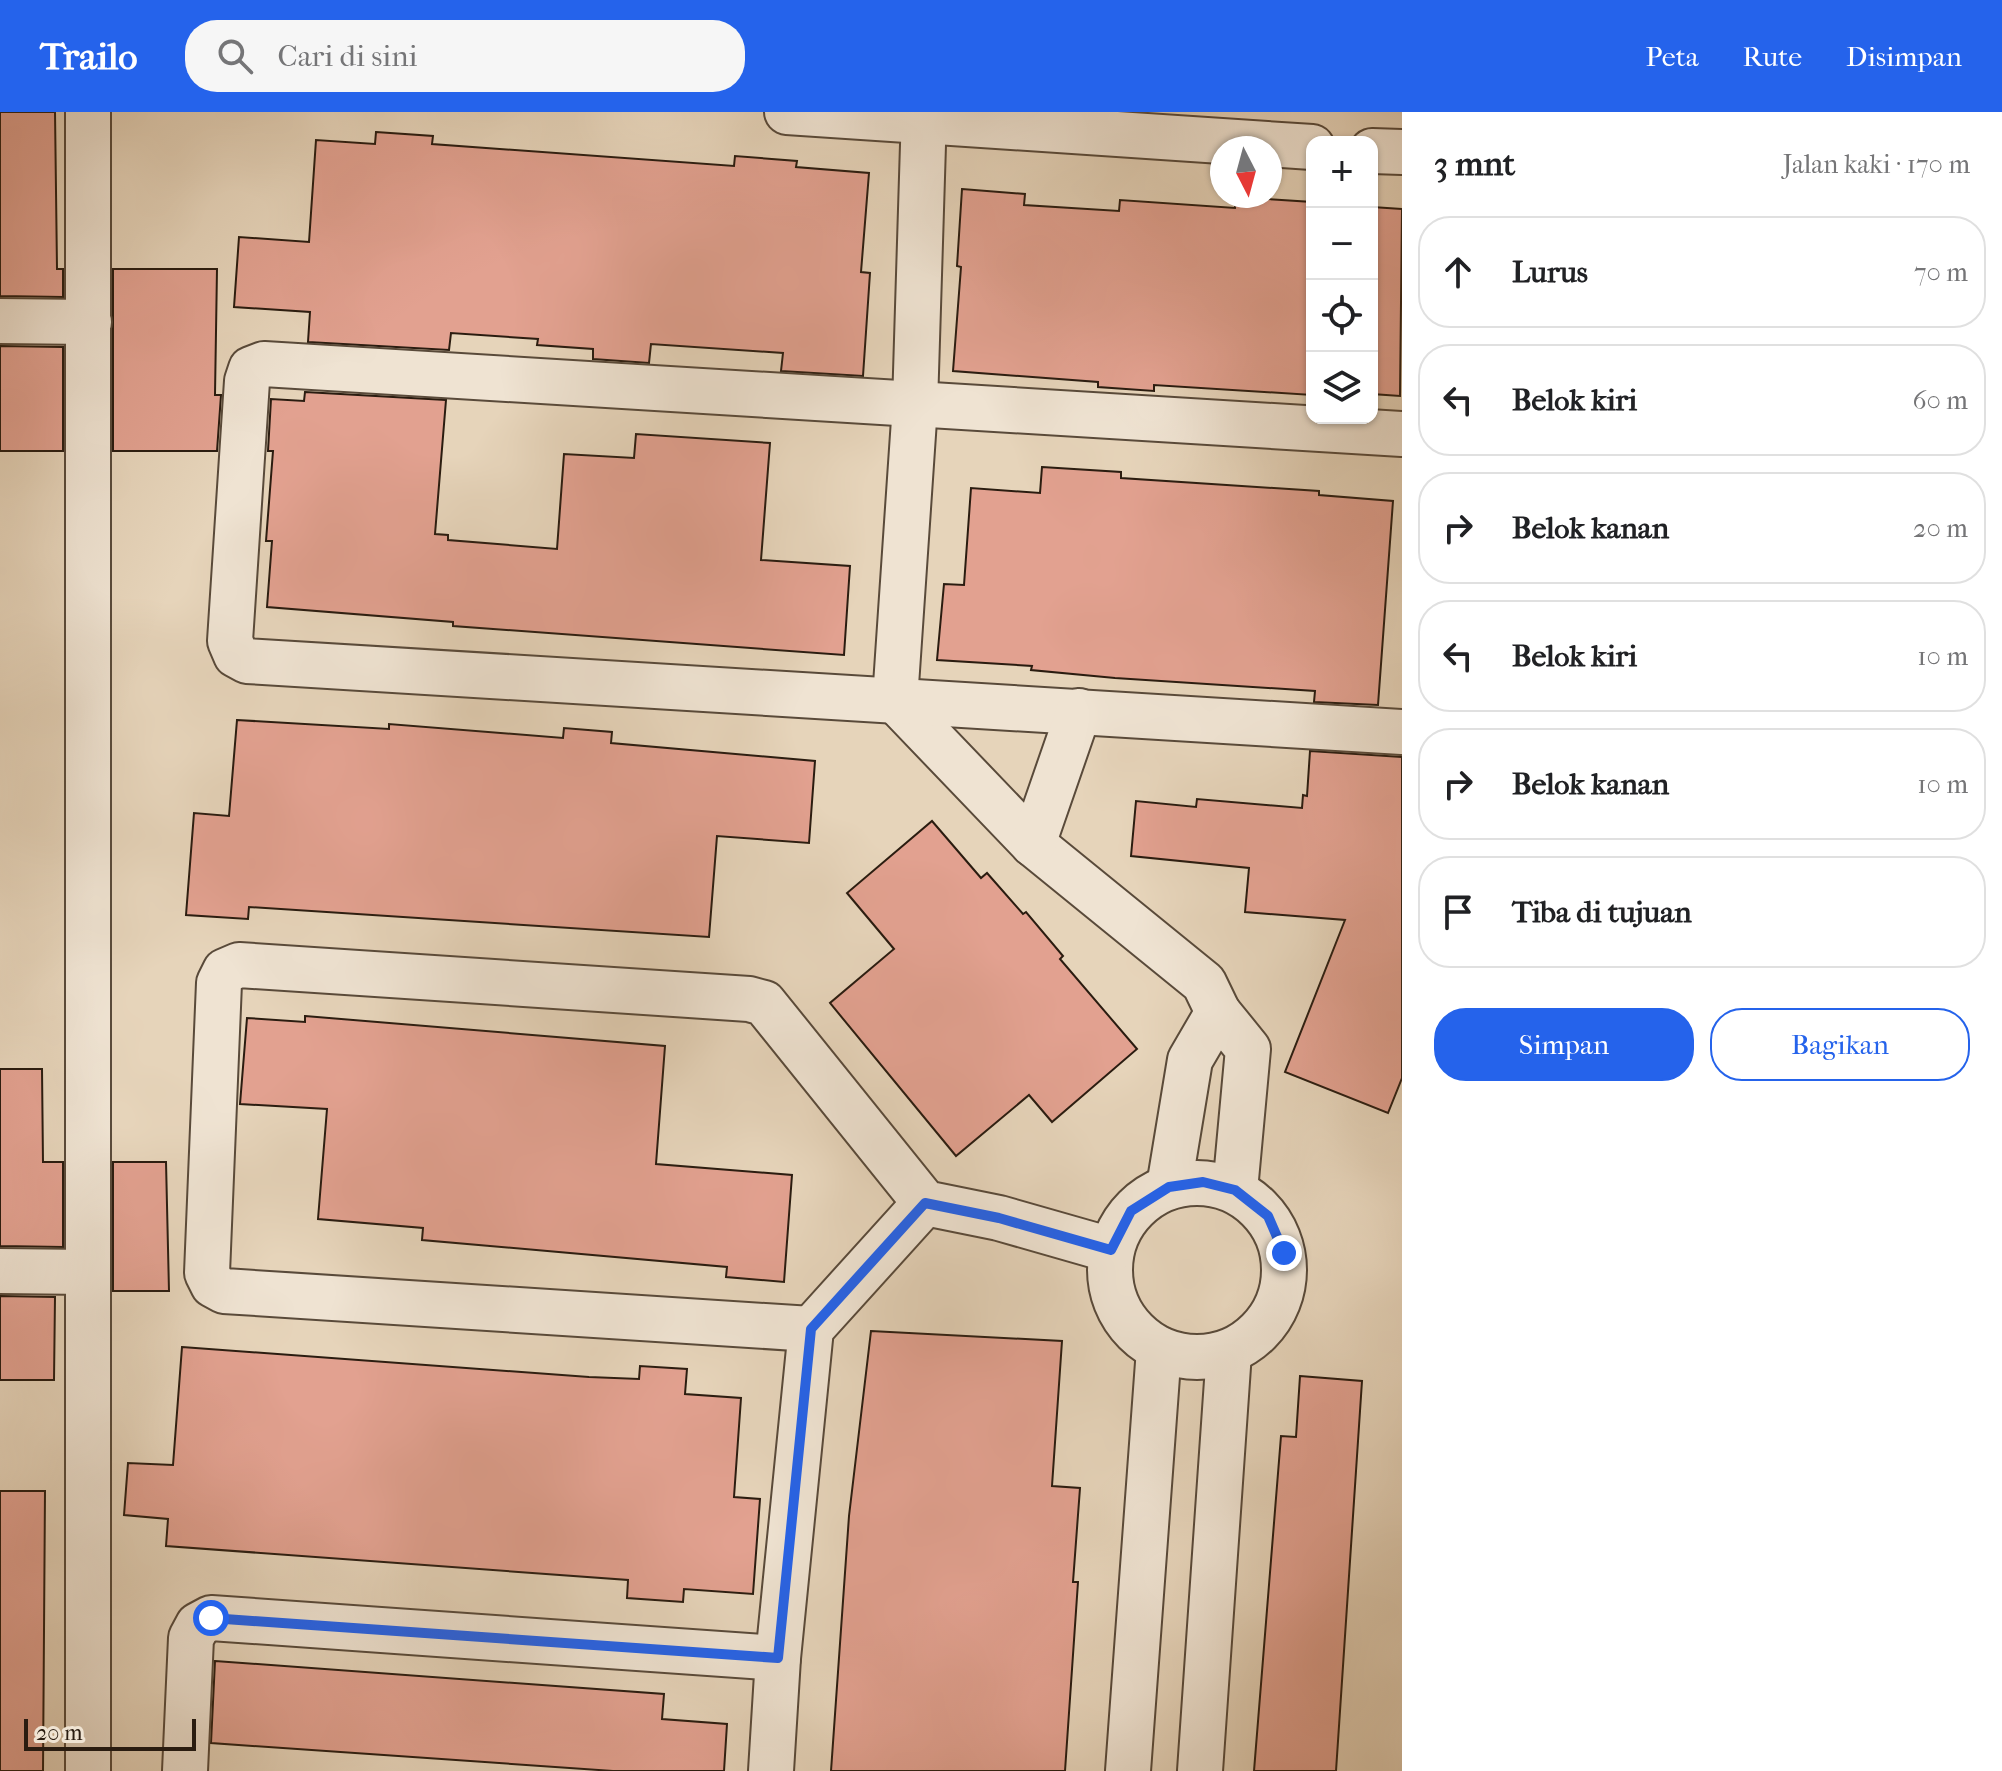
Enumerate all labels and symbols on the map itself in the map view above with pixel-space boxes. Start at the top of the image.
north arrow [1210,136,1282,208]
route end [1266,1235,1302,1271]
route start [193,1600,229,1636]
scale bar [24,1715,196,1751]

